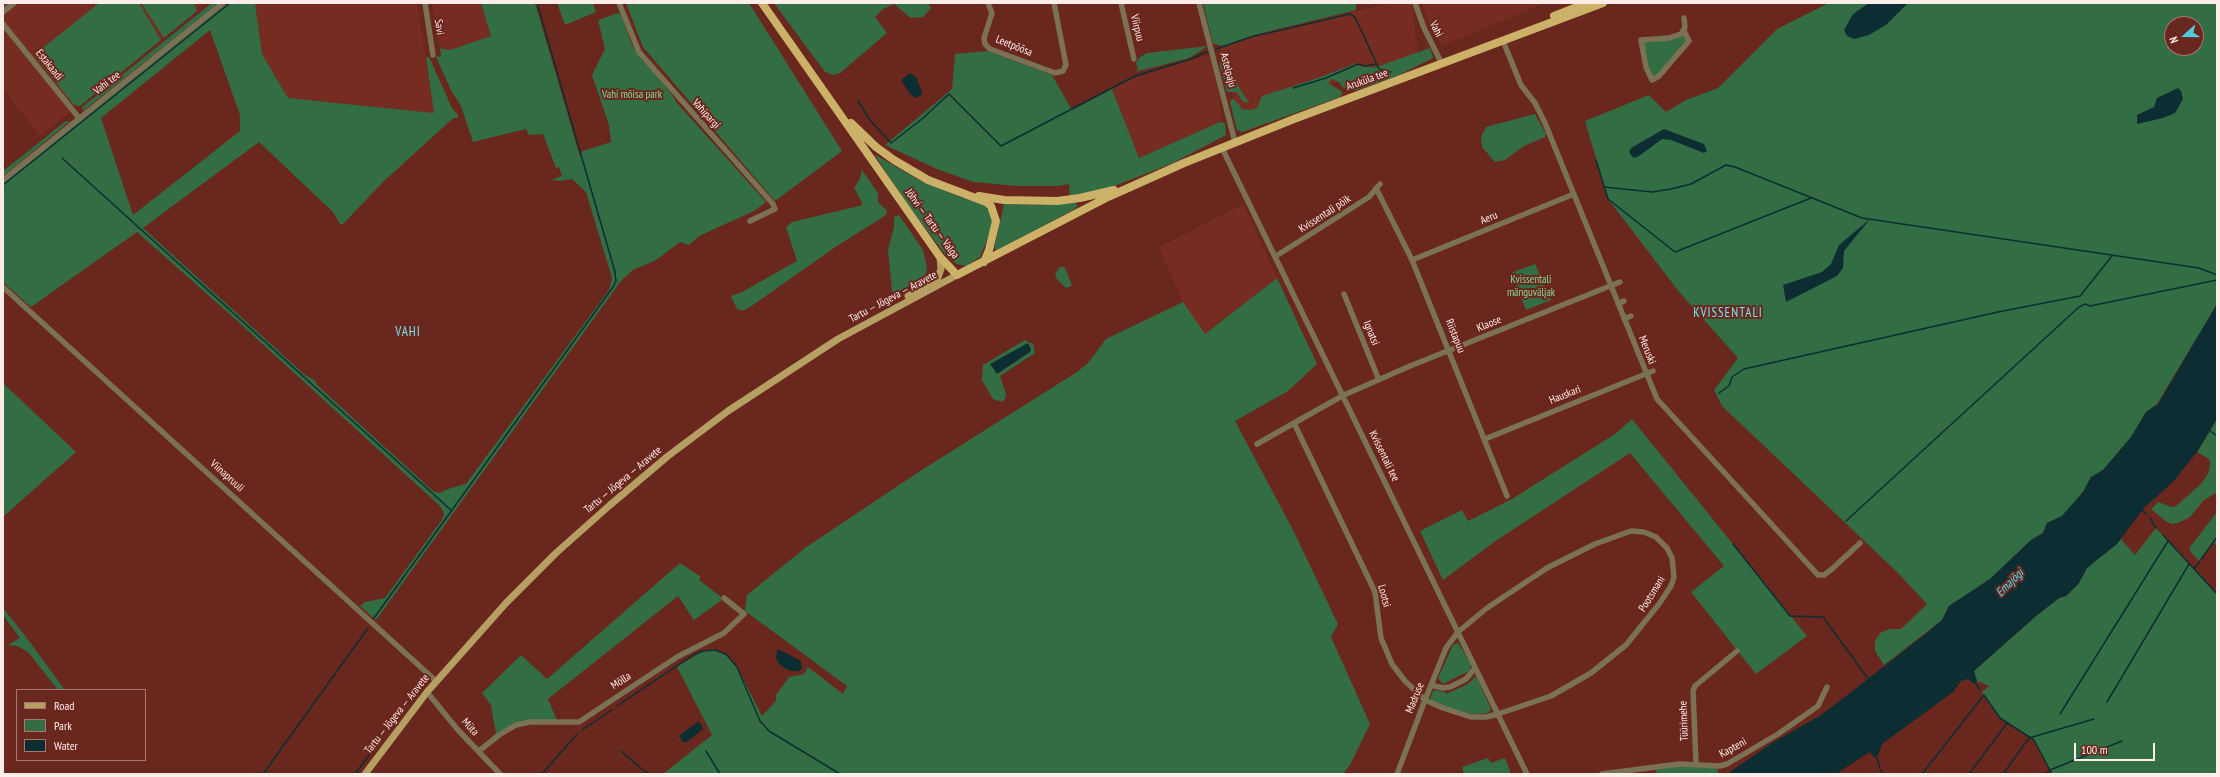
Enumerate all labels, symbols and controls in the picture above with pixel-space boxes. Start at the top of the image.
street label: Viirpuu [1127,13,1147,43]
north arrow [2164,16,2204,56]
street label: Savi [431,18,447,36]
street label: Vahi [1426,19,1446,39]
street label: Leetpõõsa [994,33,1034,59]
text: N [2166,35,2181,45]
street label: Estakaadi [33,47,65,83]
street label: Astelpaju [1217,51,1239,89]
street label: Aruküla tee [1344,66,1390,94]
street label: Vahi tee [91,68,123,98]
park label: Vahi mõisa park [602,88,662,102]
street label: Vahipargi [689,96,723,132]
street label: Jõhvi — Tartu — Valga [902,187,962,261]
street label: Kvissentali põik [1297,192,1353,236]
street label: Aeru [1478,209,1500,227]
street label: Tartu — Jõgeva — Aravete [847,268,939,326]
park label: Kvissentali mänguväljak [1507,273,1555,299]
district label: KVISSENTALI [1693,305,1763,321]
street label: Klaose [1475,313,1503,335]
street label: Riistapuu [1442,317,1468,355]
street label: Ignatsi [1360,319,1382,347]
district label: VAHI [395,324,421,340]
street label: Meruski [1636,334,1658,366]
street label: Hauskari [1547,383,1583,407]
street label: Kvissentali tee [1366,428,1402,484]
street label: Tartu — Jõgeva — Aravete [581,444,665,516]
street label: Viinapruuli [207,457,247,495]
water label: Emajõgi [1993,566,2027,600]
street label: Pootsmani [1636,574,1668,614]
street label: Lootsi [1375,583,1393,609]
street label: Mölla [608,670,634,692]
street label: Tartu — Jõgeva — Aravete [362,672,432,756]
street label: Madruse [1403,681,1427,715]
legend [16,689,146,761]
text: Road [54,698,74,713]
street label: Tüürimehe [1677,701,1691,741]
street label: Müta [459,715,481,739]
text: Park [54,718,72,733]
street label: Kapteni [1717,735,1749,761]
scale bar [2076,735,2157,761]
text: Water [54,738,78,753]
text: 100 m [2081,742,2108,757]

